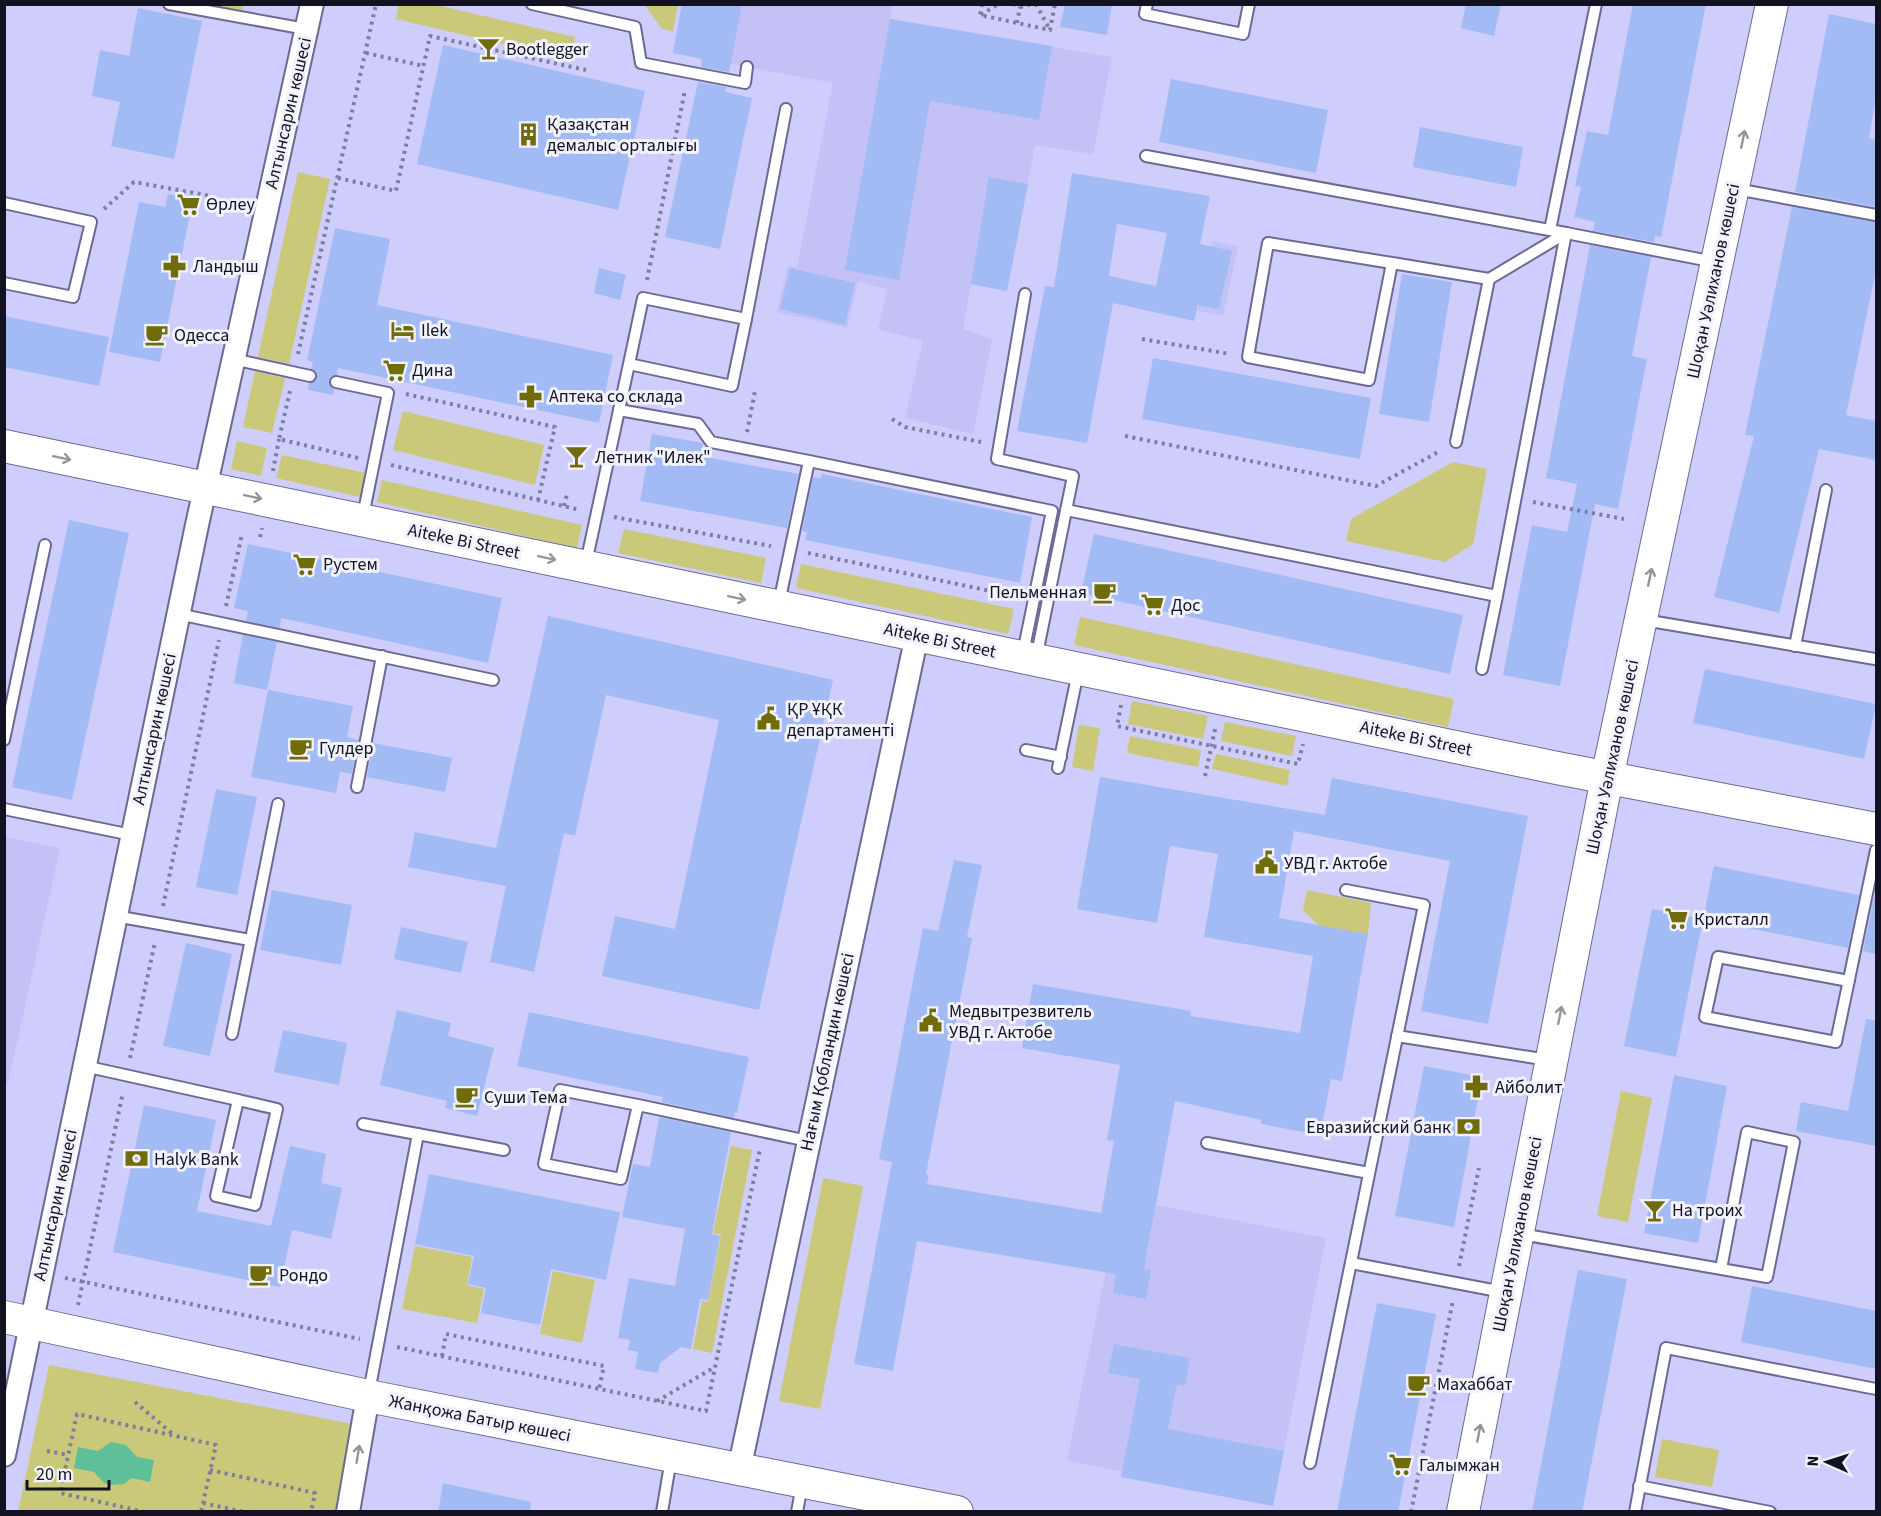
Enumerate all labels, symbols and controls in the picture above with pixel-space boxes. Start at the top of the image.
street label: Алтынсарин көшесі [259,35,318,191]
bar icon: Bootlegger [475,36,501,62]
place label: Bootlegger [506,37,589,62]
place label: Қазақстан демалыс орталығы [547,112,697,158]
building icon: Қазақстан демалыс орталығы [516,121,542,147]
one-way arrow [1738,130,1749,150]
street label: Шоқан Уәлиханов көшесі [1681,181,1746,381]
supermarket icon: Өрлеу [175,191,201,217]
place label: Өрлеу [206,192,256,217]
pharmacy icon: Ландыш [162,253,188,279]
place label: Ландыш [193,254,259,279]
hotel icon: Ilek [390,317,416,343]
place label: Ilek [421,318,448,343]
cafe icon: Одесса [143,322,169,348]
place label: Одесса [174,323,229,348]
supermarket icon: Дина [381,357,407,383]
place label: Дина [412,358,453,383]
pharmacy icon: Аптека со склада [518,383,544,409]
place label: Аптека со склада [549,384,683,409]
bar icon: Летник "Илек" [564,444,590,470]
place label: Летник "Илек" [595,445,711,470]
one-way arrow [51,453,71,464]
one-way arrow [242,492,262,503]
street label: Aiteke Bi Street [406,517,522,566]
supermarket icon: Рустем [292,551,318,577]
place label: Рустем [323,552,378,577]
one-way arrow [536,553,556,564]
one-way arrow [1644,567,1656,586]
cafe icon: Пельменная [1092,579,1118,605]
place label: Пельменная [989,580,1087,605]
one-way arrow [728,592,747,604]
supermarket icon: Дос [1140,592,1166,618]
place label: Дос [1171,593,1201,618]
street label: Aiteke Bi Street [882,616,998,665]
street label: Алтынсарин көшесі [126,651,183,807]
street label: Шоқан Уәлиханов көшесі [1580,657,1645,857]
place label: ҚР ҰҚК департаменті [787,697,894,743]
public building icon: ҚР ҰҚК департаменті [756,706,782,732]
street label: Aiteke Bi Street [1358,714,1474,763]
cafe icon: Гүлдер [288,735,314,761]
place label: Гүлдер [319,736,373,761]
public building icon: УВД г. Актобе [1253,850,1279,876]
place label: УВД г. Актобе [1284,851,1388,876]
supermarket icon: Кристалл [1663,906,1689,932]
place label: Кристалл [1694,907,1769,932]
street label: Нағым Қобландин көшесі [794,951,861,1153]
place label: Медвытрезвитель УВД г. Актобе [949,999,1092,1045]
one-way arrow [1555,1006,1566,1026]
public building icon: Медвытрезвитель УВД г. Актобе [918,1008,944,1034]
pharmacy icon: Айболит [1464,1074,1490,1100]
place label: Айболит [1495,1075,1563,1100]
cafe icon: Суши Тема [453,1084,479,1110]
place label: Суши Тема [484,1085,568,1110]
bank icon: Евразийский банк [1456,1114,1482,1140]
place label: Евразийский банк [1306,1115,1451,1140]
street label: Алтынсарин көшесі [27,1127,84,1283]
street label: Шоқан Уәлиханов көшесі [1486,1134,1549,1334]
bank icon: Halyk Bank [123,1146,149,1172]
place label: Halyk Bank [154,1147,239,1172]
bar icon: На троих [1641,1197,1667,1223]
place label: На троих [1672,1198,1743,1223]
cafe icon: Рондо [248,1262,274,1288]
place label: Рондо [279,1263,328,1288]
cafe icon: Махаббат [1406,1371,1432,1397]
place label: Махаббат [1437,1372,1513,1397]
street label: Жанқожа Батыр көшесі [387,1389,573,1448]
one-way arrow [1474,1424,1485,1444]
north arrow [1797,1432,1857,1492]
one-way arrow [352,1444,363,1464]
supermarket icon: Галымжан [1388,1452,1414,1478]
scale bar [27,1453,110,1491]
place label: Галымжан [1419,1453,1500,1478]
text: N [1802,1455,1824,1467]
text: 20 m [36,1462,72,1487]

